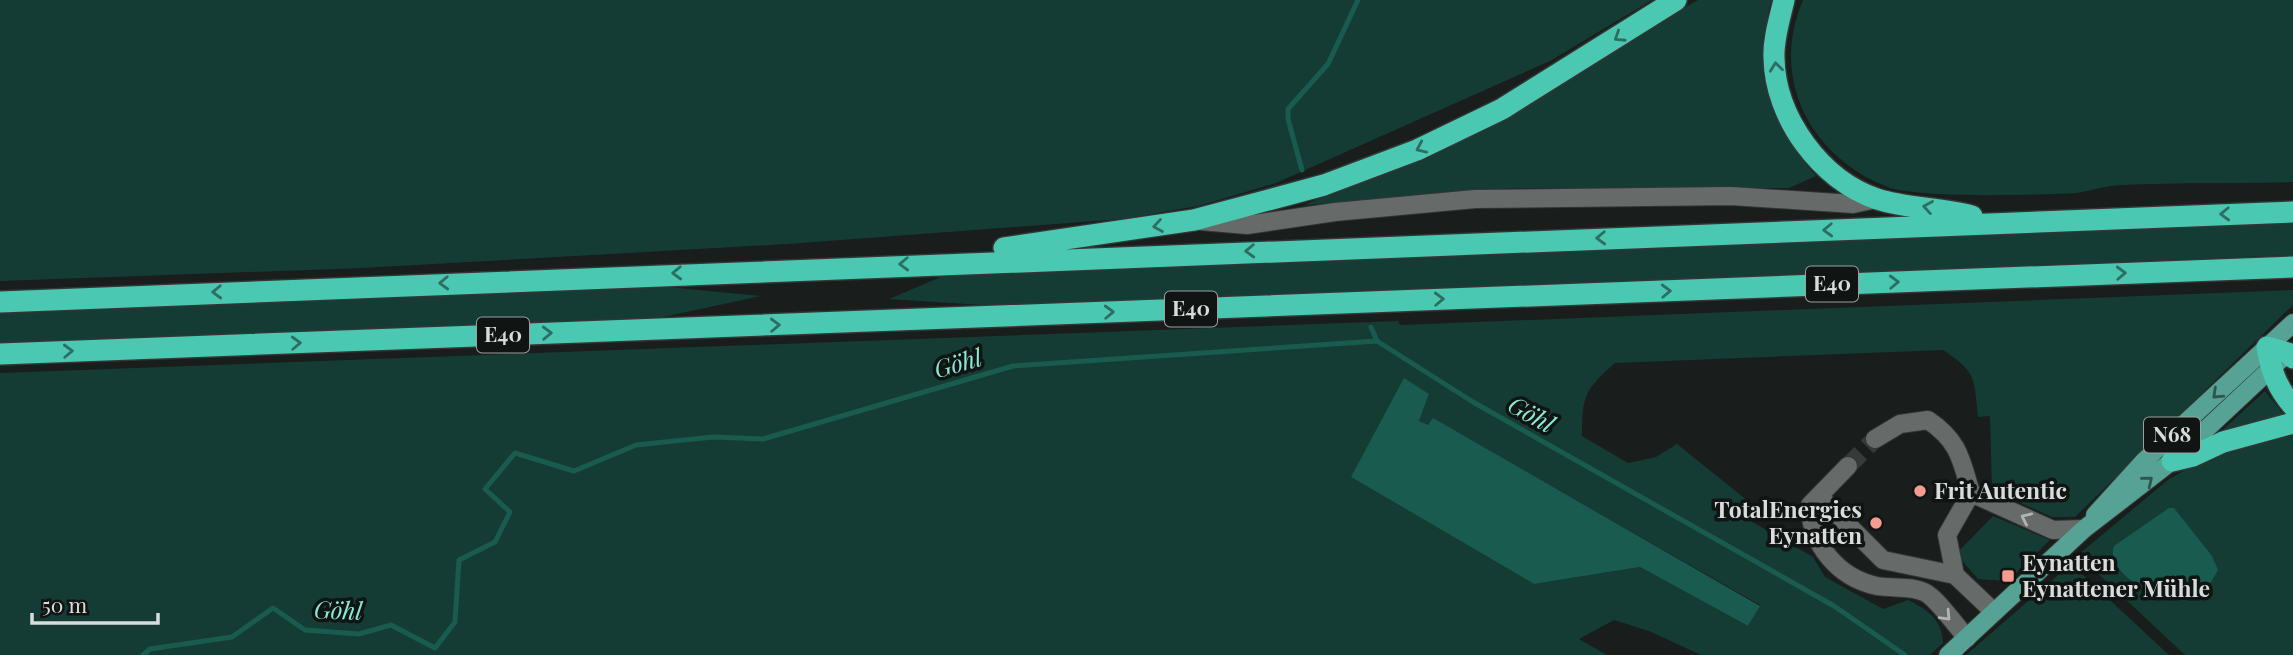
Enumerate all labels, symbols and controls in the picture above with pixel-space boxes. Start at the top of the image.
one-way arrow [1614,28,1627,41]
one-way arrow [1768,61,1783,72]
one-way arrow [1415,140,1428,154]
one-way arrow [1922,200,1934,215]
one-way arrow [2219,207,2230,222]
one-way arrow [1152,218,1164,233]
one-way arrow [1822,222,1833,237]
one-way arrow [1595,231,1606,246]
one-way arrow [1244,244,1255,259]
one-way arrow [898,257,909,272]
one-way arrow [671,266,682,281]
road number: E40 [1806,266,1858,302]
one-way arrow [2116,266,2127,281]
one-way arrow [1889,274,1900,290]
one-way arrow [438,275,449,290]
one-way arrow [1661,283,1672,298]
one-way arrow [211,285,222,300]
road number: E40 [1165,292,1217,326]
one-way arrow [1434,292,1445,307]
one-way arrow [1104,304,1115,319]
one-way arrow [769,317,780,332]
road number: E40 [477,318,529,352]
one-way arrow [542,326,553,341]
one-way arrow [290,335,301,350]
water label: Göhl [930,340,986,384]
one-way arrow [63,344,74,359]
one-way arrow [2212,385,2225,398]
water label: Göhl [1503,388,1562,440]
road number: N68 [2144,418,2200,452]
place label: Frit Autentic [1934,474,2067,505]
one-way arrow [2140,476,2152,489]
marker: Frit Autentic [1912,483,1928,499]
place label: TotalEnergies Eynatten [1714,493,1862,550]
one-way arrow [2021,512,2033,526]
marker: TotalEnergies Eynatten [1868,515,1884,531]
place label: Eynatten Eynattener Mühle [2022,546,2210,603]
marker: Eynatten Eynattener Mühle [2000,568,2016,584]
scale bar [32,582,158,626]
text: 50 m [42,590,88,618]
water label: Göhl [313,592,364,626]
one-way arrow [1938,608,1951,621]

